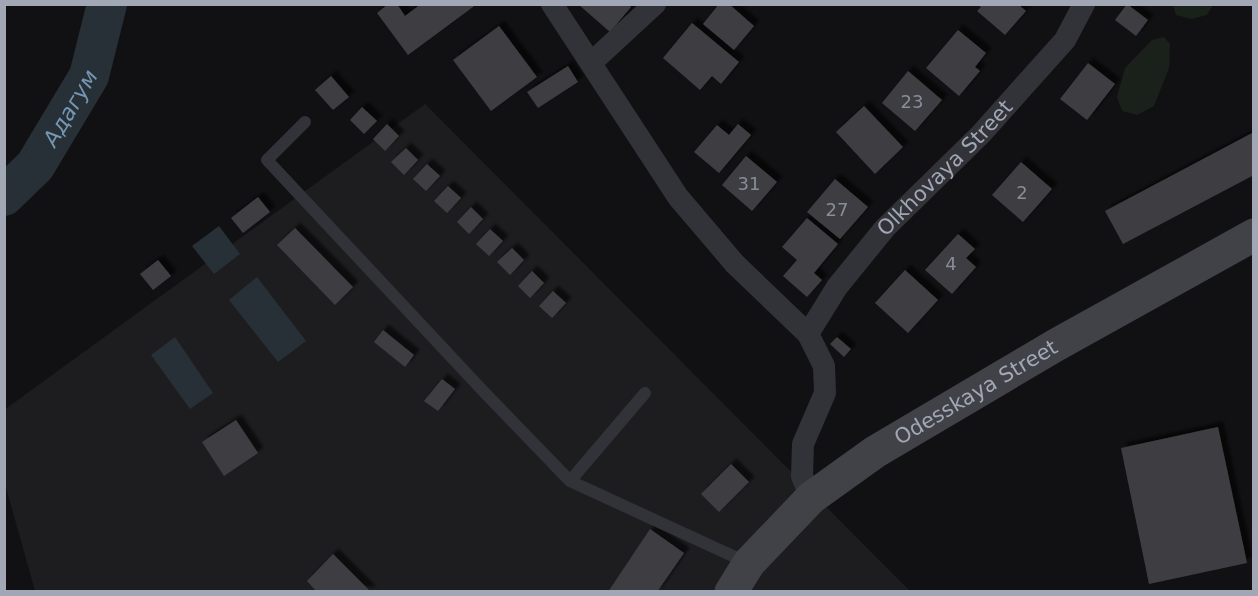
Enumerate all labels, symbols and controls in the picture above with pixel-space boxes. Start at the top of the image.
water label: Адагум [36,65,102,152]
house number: 23 [901,91,923,112]
street label: Olkhovaya Street [872,95,1017,241]
house number: 31 [738,173,760,194]
house number: 2 [1016,182,1028,203]
house number: 27 [826,199,848,220]
house number: 4 [945,253,957,274]
street label: Odesskaya Street [890,335,1062,450]

